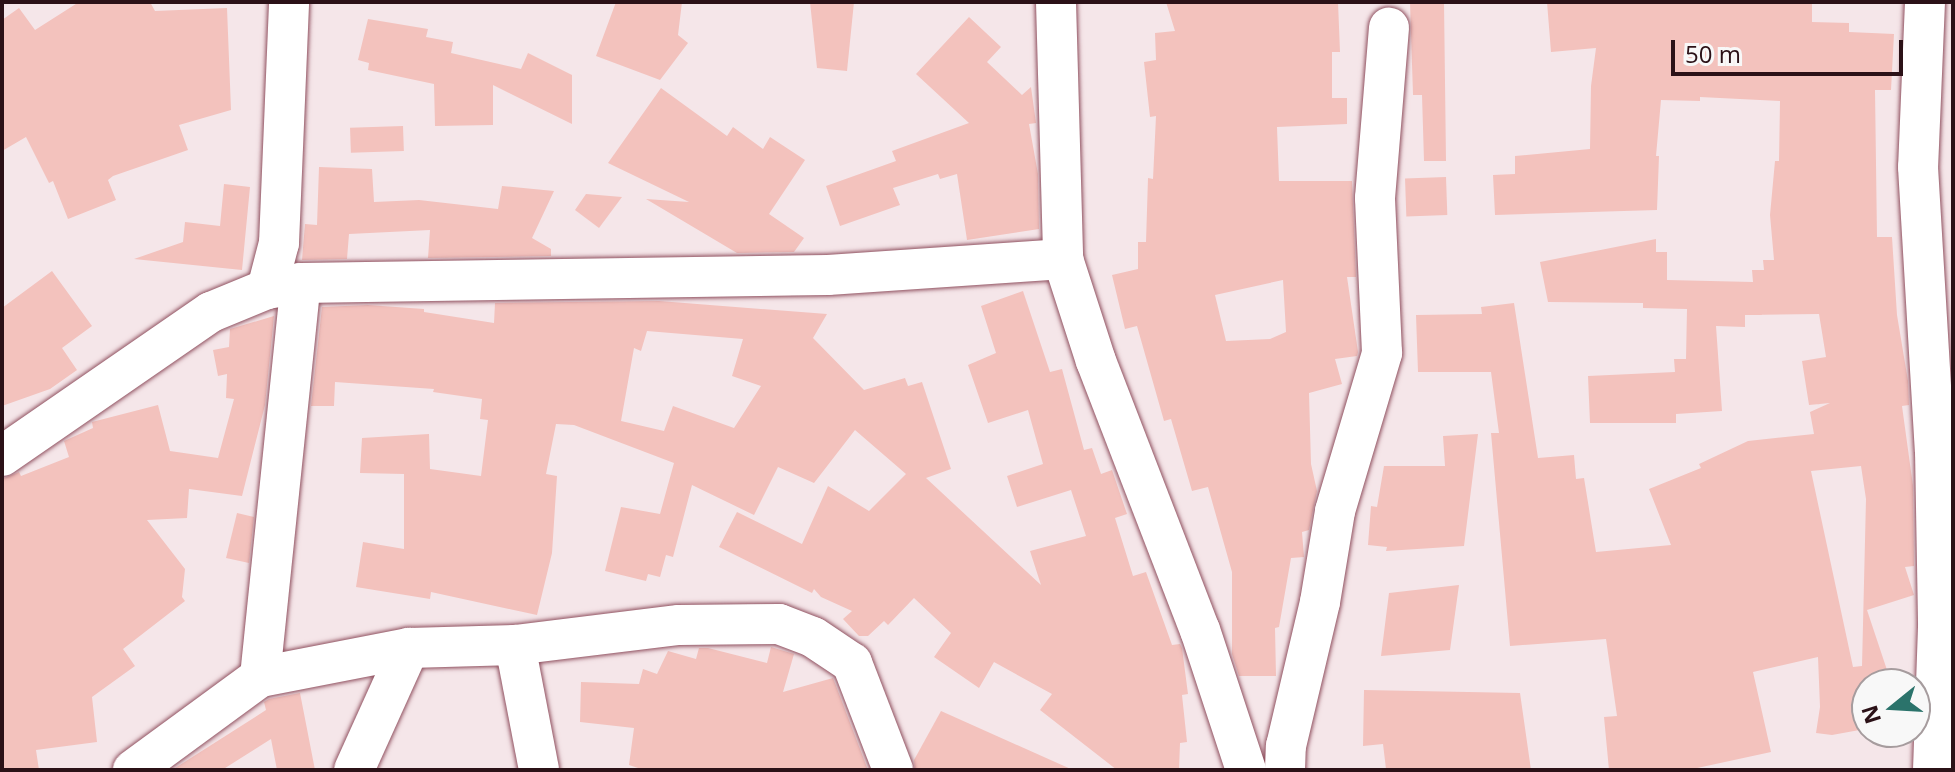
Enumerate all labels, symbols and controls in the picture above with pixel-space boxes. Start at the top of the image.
scale bar [1675,24,1907,74]
text: 50 m [1685,37,1741,70]
north arrow [1851,668,1931,748]
text: N [1853,702,1887,728]

